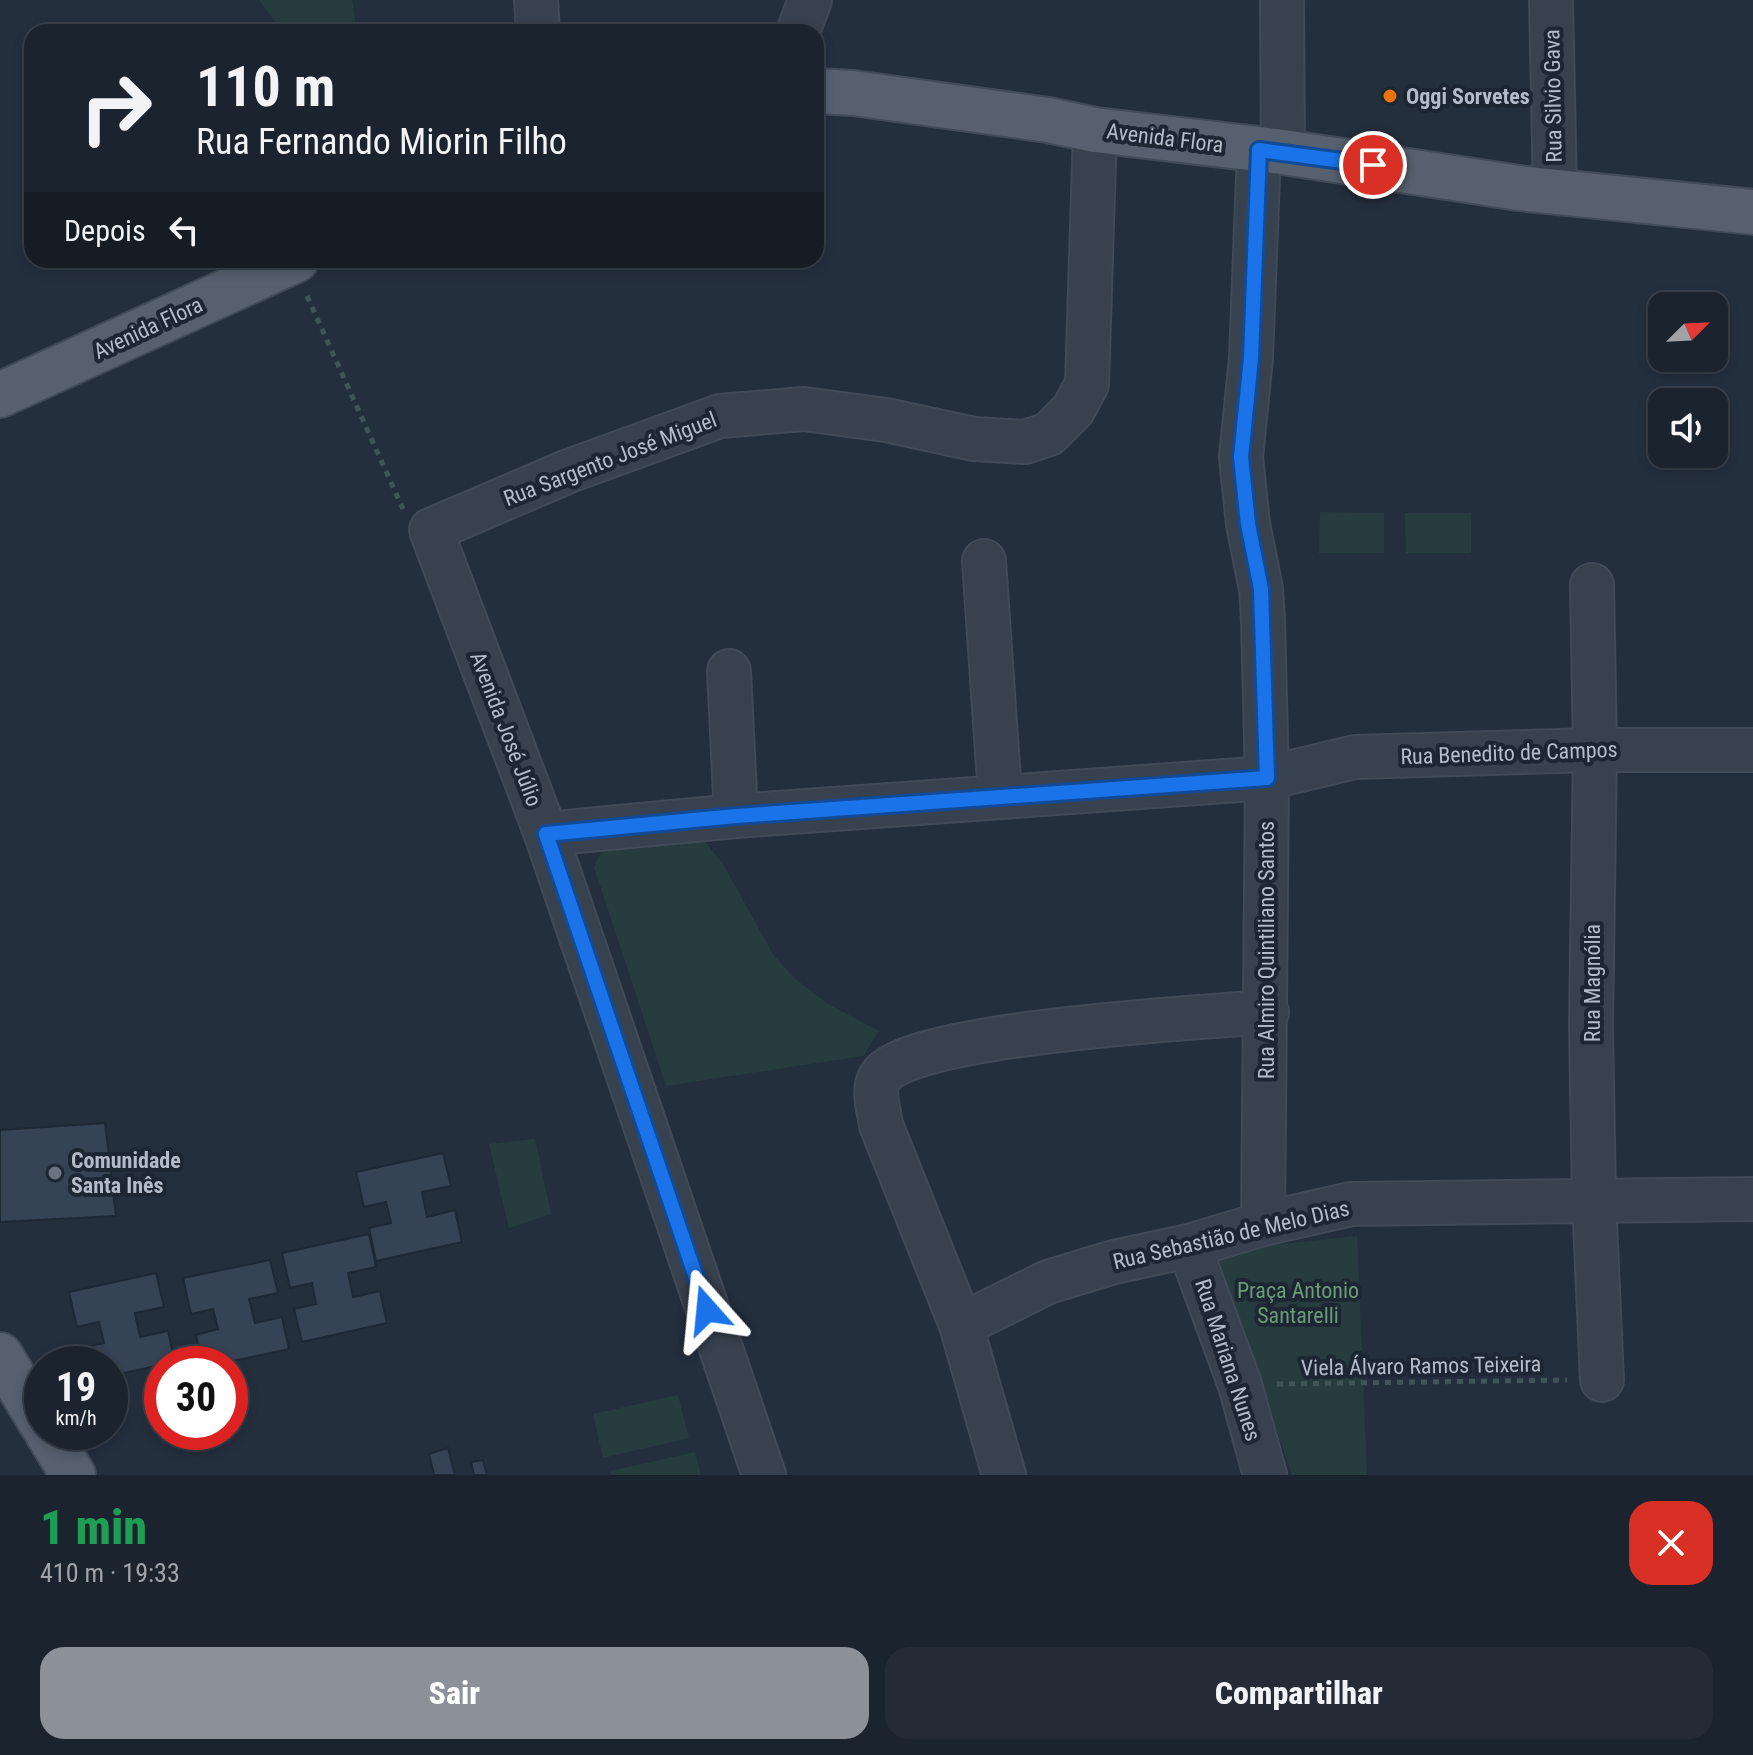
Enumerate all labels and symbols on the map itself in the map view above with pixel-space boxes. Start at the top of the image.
street label: Rua Silvio Gava [1539,29,1567,163]
place label: Oggi Sorvetes [1406,84,1530,109]
marker: Oggi Sorvetes [1381,87,1399,105]
street label: Avenida Flora [1105,118,1225,158]
pin [1339,131,1407,199]
street label: Avenida Flora [90,292,206,364]
north arrow [1648,292,1728,372]
street label: Rua Sargento José Miguel [500,407,720,511]
street label: Avenida José Júlio [465,648,547,810]
street label: Rua Benedito de Campos [1400,737,1618,769]
street label: Rua Almiro Quintiliano Santos [1254,821,1279,1079]
street label: Rua Magnólia [1580,924,1605,1042]
place label: Comunidade Santa Inês [71,1148,181,1198]
marker: Comunidade Santa Inês [46,1164,64,1182]
street label: Rua Sebastião de Melo Dias [1110,1196,1352,1274]
position arrow [665,1268,749,1352]
street label: Rua Mariana Nunes [1190,1276,1266,1444]
park label: Praça Antonio Santarelli [1237,1278,1359,1328]
speed limit sign: 30 [144,1346,248,1450]
street label: Viela Álvaro Ramos Teixeira [1301,1351,1541,1381]

